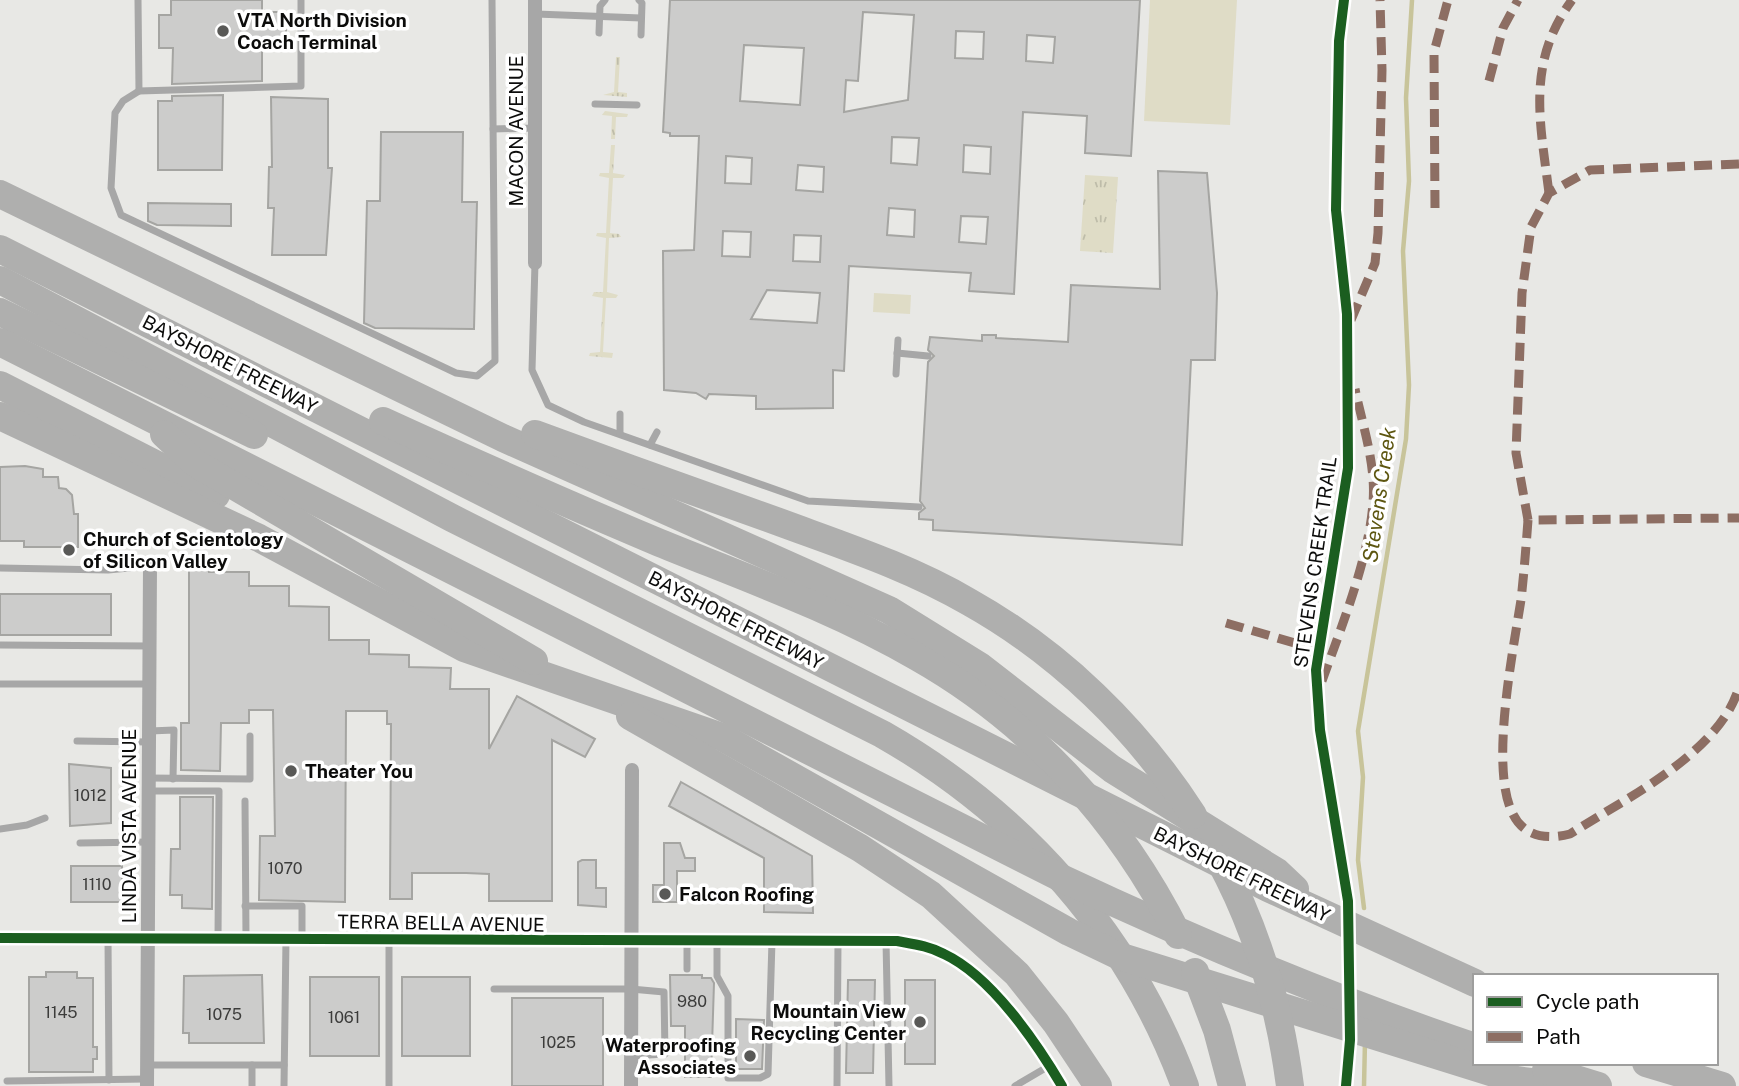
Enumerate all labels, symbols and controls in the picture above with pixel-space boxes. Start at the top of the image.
place label: VTA North Division Coach Terminal [237,9,407,53]
marker: VTA North Division Coach Terminal [215,23,231,39]
street label: MACON AVENUE [505,56,527,206]
street label: BAYSHORE FREEWAY [139,310,322,418]
water label: Stevens Creek [1357,425,1401,564]
street label: STEVENS CREEK TRAIL [1289,455,1341,669]
place label: Church of Scientology of Silicon Valley [83,528,284,572]
marker: Church of Scientology of Silicon Valley [61,542,77,558]
street label: BAYSHORE FREEWAY [645,566,828,674]
street label: LINDA VISTA AVENUE [118,729,140,923]
place label: Theater You [305,760,413,782]
marker: Theater You [283,763,299,779]
house number: 1012 [74,786,106,805]
street label: BAYSHORE FREEWAY [1150,822,1334,926]
house number: 1070 [267,859,303,878]
house number: 1110 [82,875,112,894]
place label: Falcon Roofing [679,883,814,905]
marker: Falcon Roofing [657,886,673,902]
street label: TERRA BELLA AVENUE [337,910,545,936]
legend [1473,974,1718,1065]
text: Cycle path [1536,989,1639,1014]
house number: 980 [677,992,707,1011]
place label: Mountain View Recycling Center [751,1000,906,1044]
house number: 1145 [44,1003,78,1022]
house number: 1075 [206,1005,242,1024]
house number: 1061 [328,1008,360,1027]
marker: Mountain View Recycling Center [912,1014,928,1030]
text: Path [1536,1024,1581,1049]
house number: 1025 [540,1033,576,1052]
place label: Waterproofing Associates [605,1034,736,1078]
marker: Waterproofing Associates [742,1048,758,1064]

